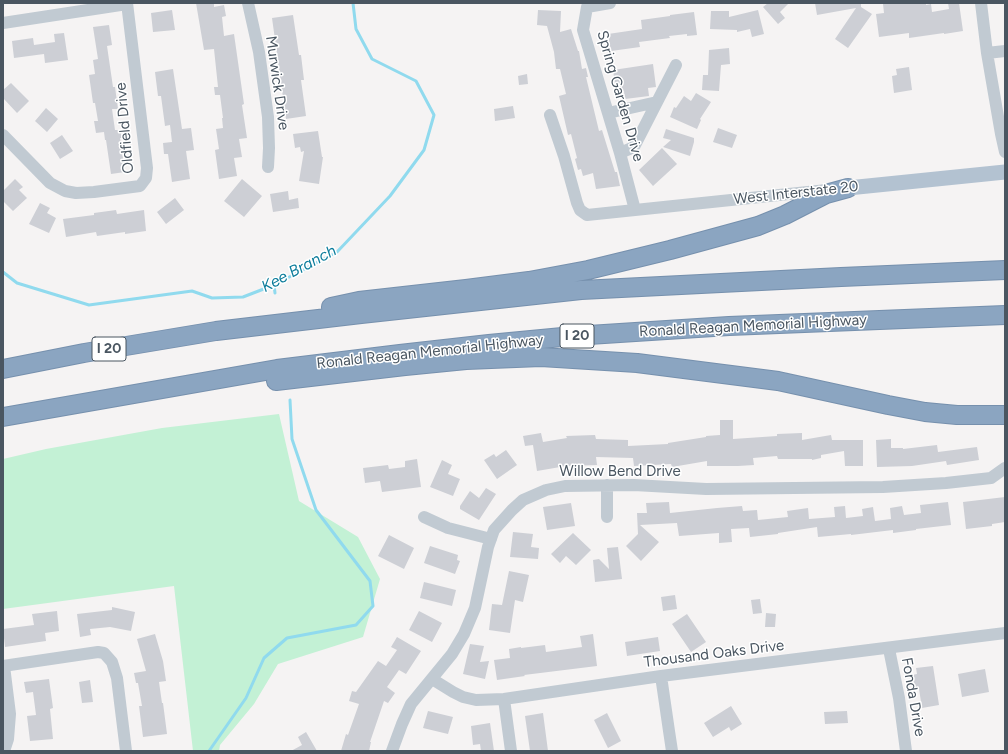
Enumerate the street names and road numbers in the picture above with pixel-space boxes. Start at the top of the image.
street label: Spring Garden Drive [593,28,647,164]
street label: Murwick Drive [261,35,293,131]
street label: Oldfield Drive [112,82,138,174]
street label: West Interstate 20 [733,177,859,209]
street label: Ronald Reagan Memorial Highway [639,311,867,341]
road number: I 20 [560,324,594,348]
street label: Ronald Reagan Memorial Highway [316,331,544,373]
road number: I 20 [92,337,126,361]
street label: Willow Bend Drive [559,463,681,481]
street label: Thousand Oaks Drive [643,636,785,672]
street label: Fonda Drive [897,656,929,738]

